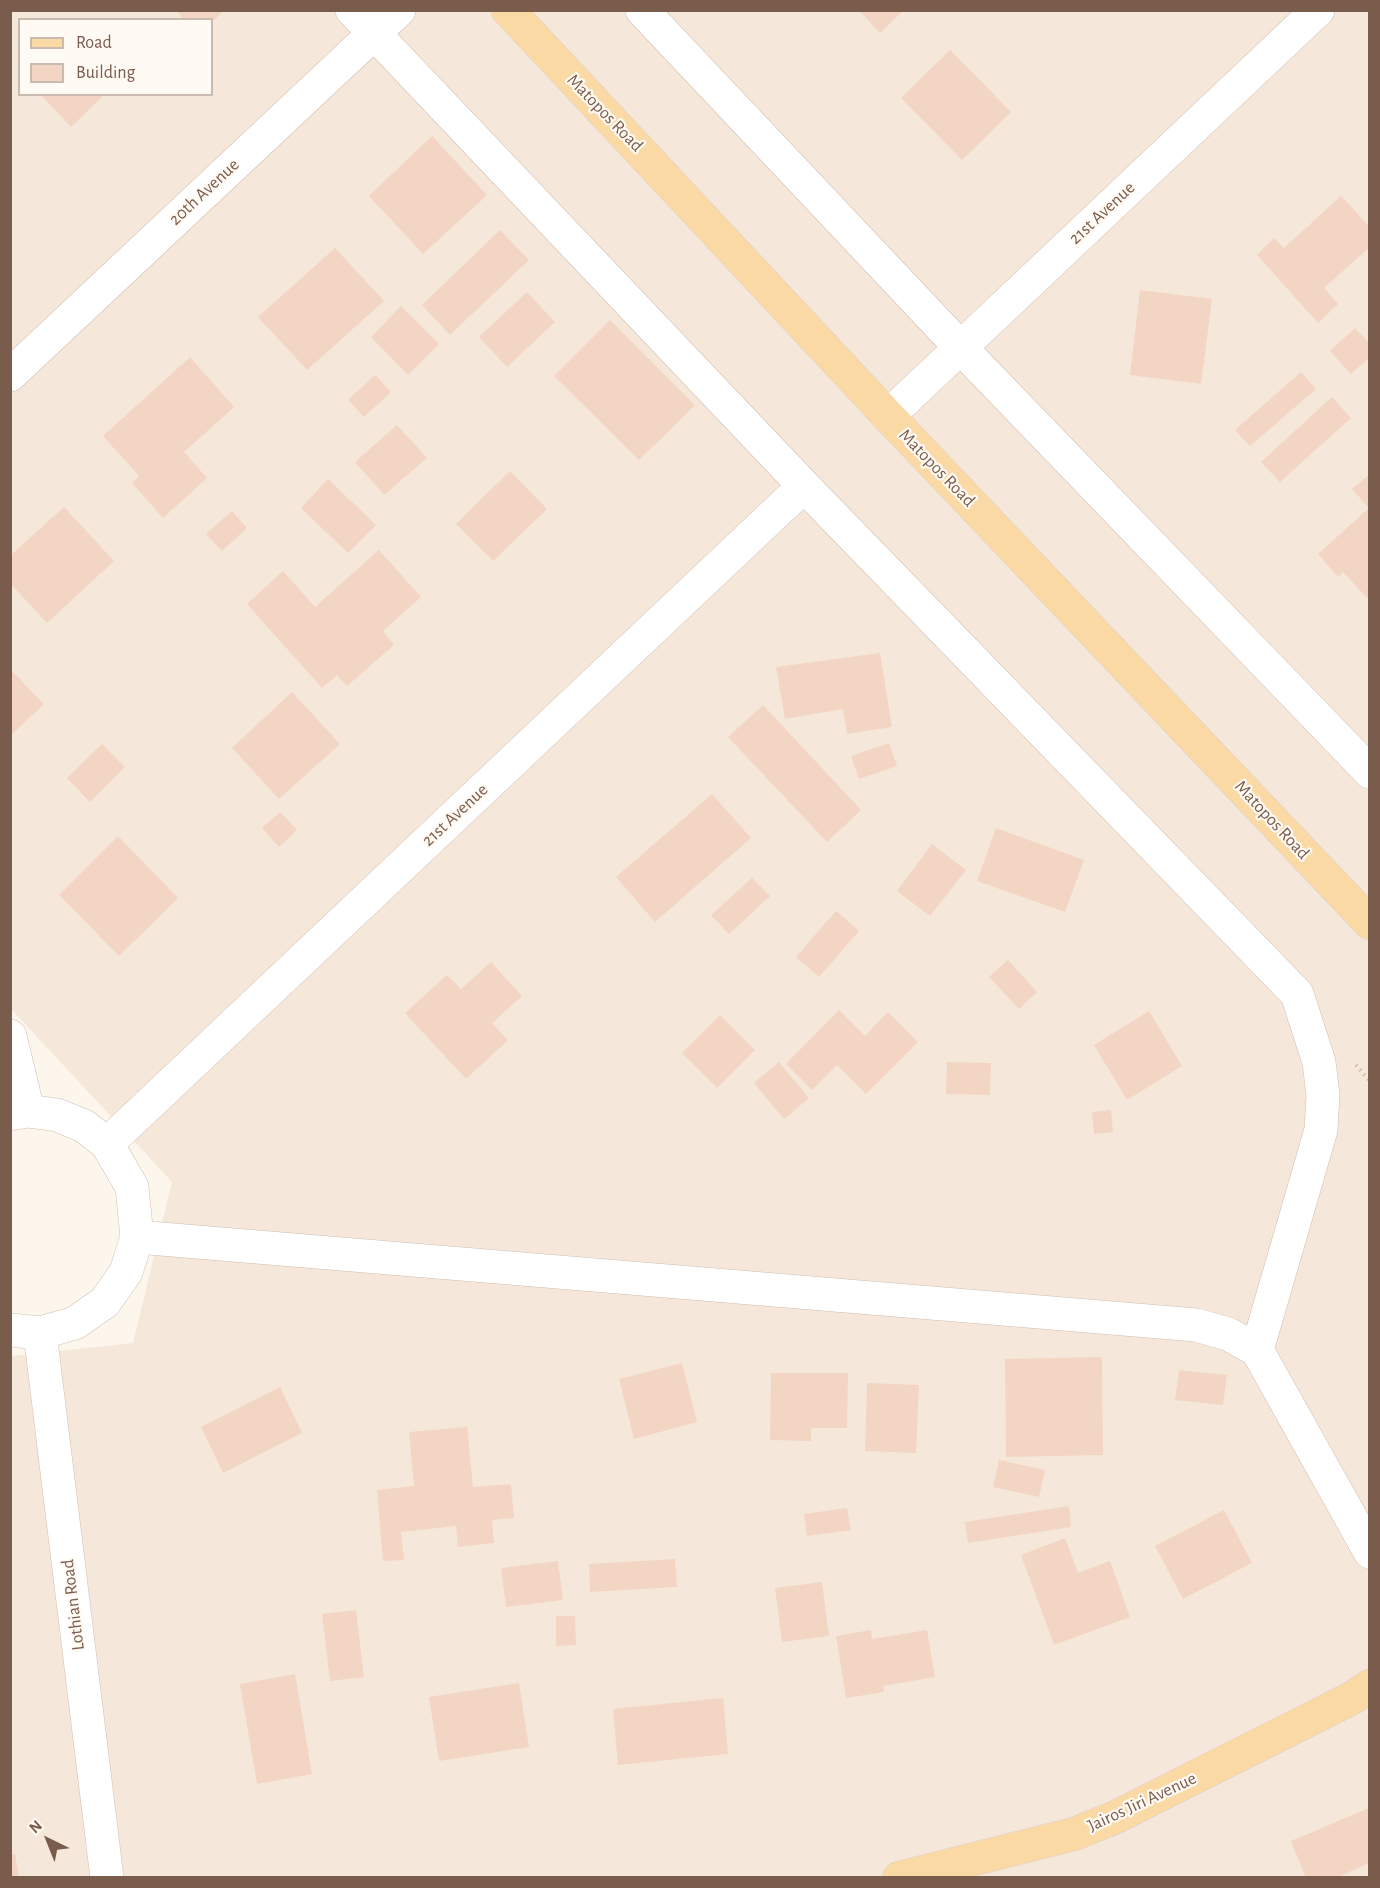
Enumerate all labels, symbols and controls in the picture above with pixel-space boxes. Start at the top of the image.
legend [18,18,213,96]
text: Road [76,34,112,52]
text: Building [76,64,135,82]
street label: Matopos Road [562,69,648,157]
street label: 20th Avenue [164,154,244,230]
street label: 21st Avenue [1065,177,1139,249]
street label: Matopos Road [894,424,980,512]
street label: Matopos Road [1230,776,1314,864]
street label: 21st Avenue [418,779,492,851]
street label: Lothian Road [57,1558,89,1652]
street label: Jairos Jiri Avenue [1084,1767,1200,1837]
north arrow [18,1810,78,1870]
text: N [26,1817,45,1836]

